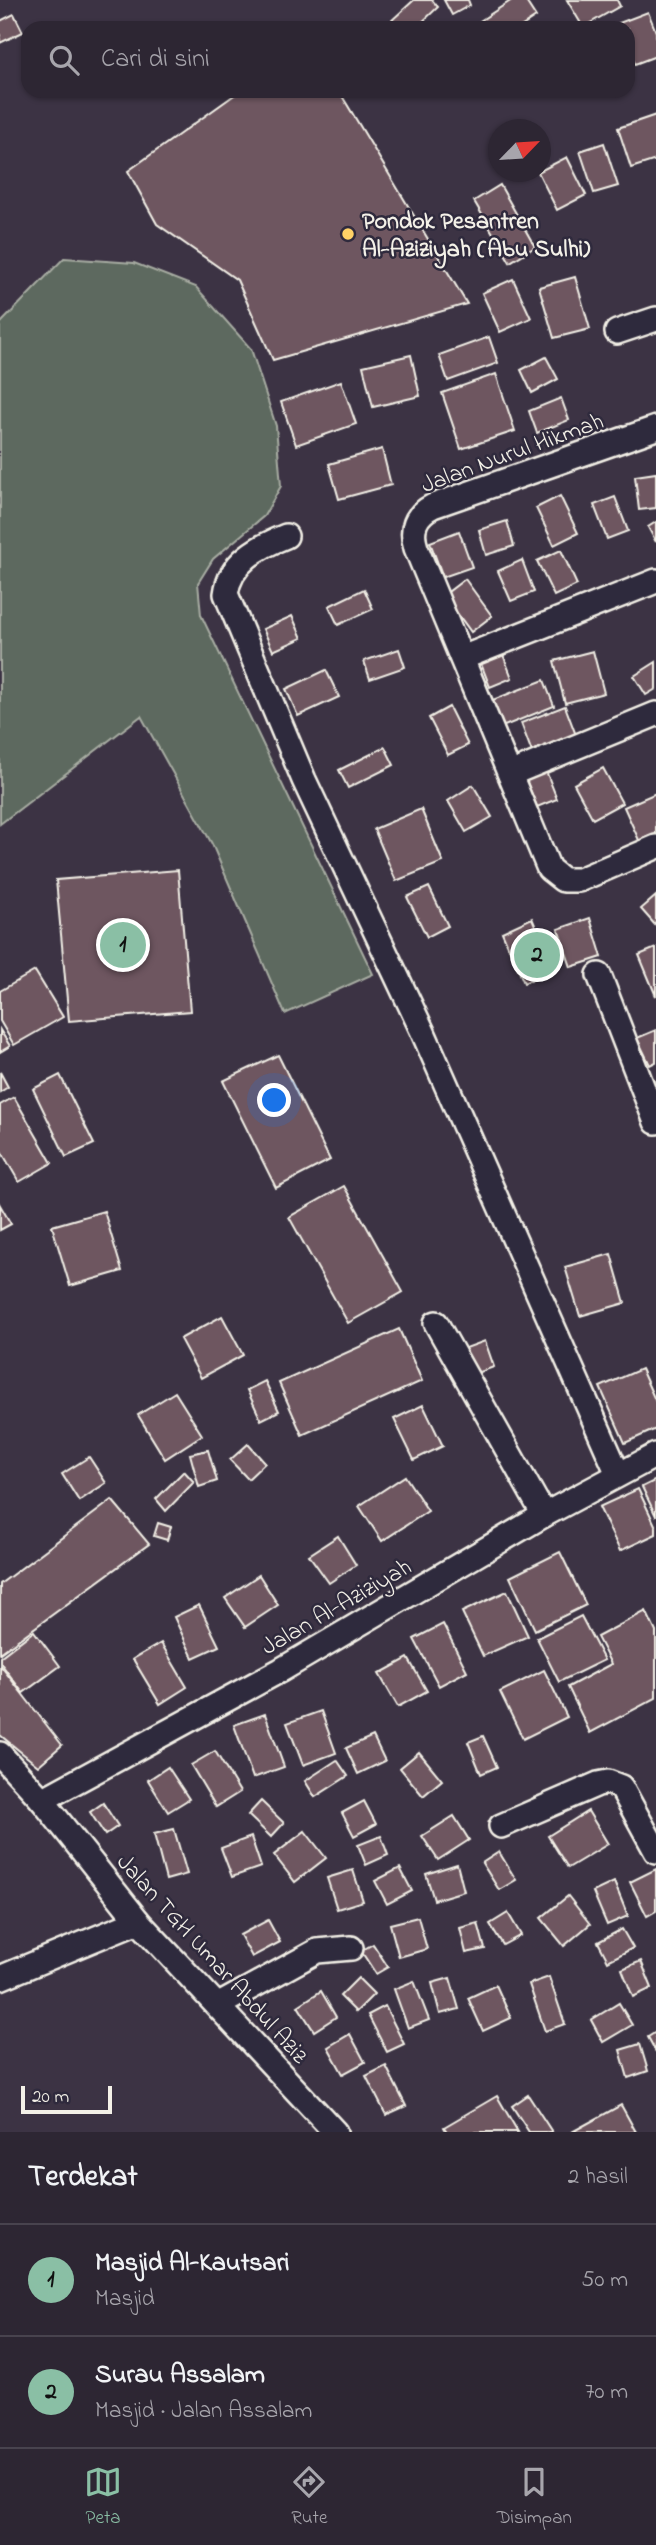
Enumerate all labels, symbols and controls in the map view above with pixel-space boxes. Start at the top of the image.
search box [21,21,635,98]
icon: search [45,41,83,79]
text: Cari di sini [101,41,210,79]
north arrow [488,119,551,182]
place label: Pondok Pesantren Al-Aziziyah (Abu Sulhi) [362,205,590,269]
marker: Pondok Pesantren Al-Aziziyah (Abu Sulhi) [340,226,356,242]
street label: Jalan Nurul Hikmah [417,405,609,504]
pin: 1 [100,919,146,971]
pin: 2 [514,929,560,981]
your location [257,1083,291,1117]
street label: Jalan Al-Aziziyah [256,1551,419,1666]
street label: Jalan TGH Umar Abdul Aziz [107,1847,316,2073]
scale bar [21,2083,112,2115]
text: 20 m [32,2084,69,2111]
text: Terdekat [28,2156,138,2200]
text: 2 hasil [568,2161,628,2194]
text: Masjid Al-Kautsari [95,2245,289,2283]
text: 1 [47,2264,55,2297]
text: 50 m [581,2264,628,2297]
text: Masjid [95,2283,155,2316]
text: Surau Assalam [95,2357,265,2395]
text: 2 [45,2376,57,2409]
text: 70 m [585,2376,628,2409]
text: Masjid · Jalan Assalam [95,2395,312,2428]
tab: Peta [84,2463,122,2532]
tab: Rute [290,2463,328,2532]
tab: Disimpan [497,2463,572,2532]

